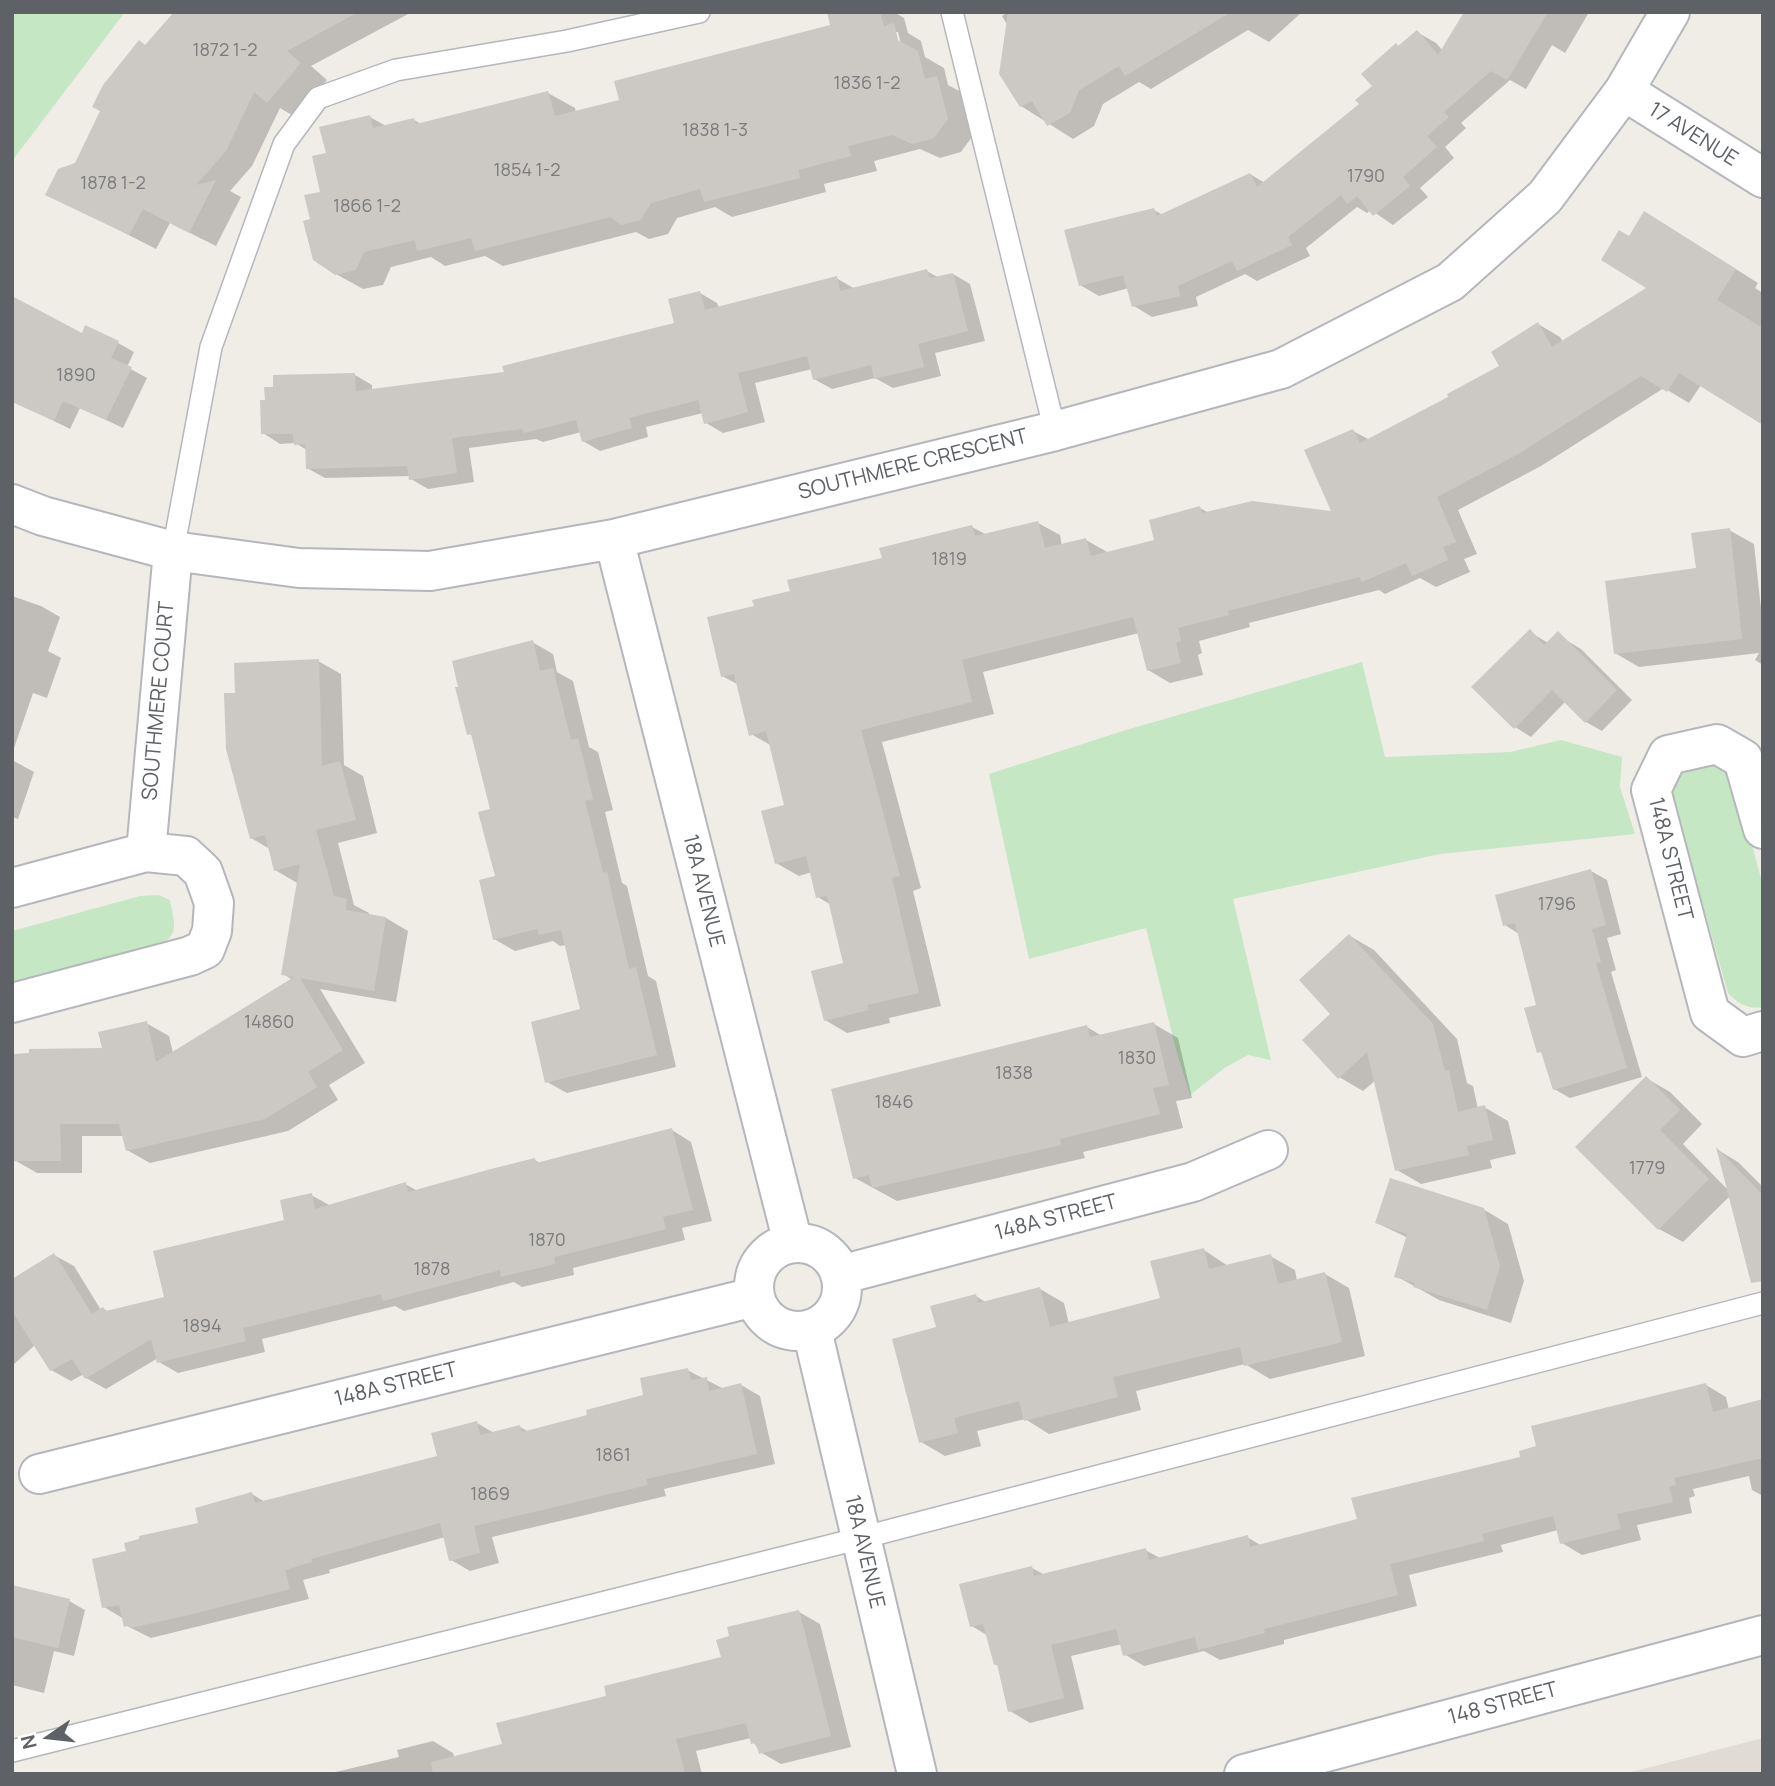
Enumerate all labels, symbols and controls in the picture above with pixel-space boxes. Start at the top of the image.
house number: 1872 1-2 [192,40,258,62]
house number: 1836 1-2 [833,73,901,95]
street label: 17 AVENUE [1644,98,1742,172]
house number: 1838 1-3 [682,120,748,142]
house number: 1854 1-2 [494,160,560,182]
house number: 1790 [1347,166,1385,188]
house number: 1878 1-2 [80,173,146,195]
house number: 1866 1-2 [333,196,401,218]
house number: 1890 [56,365,96,387]
street label: SOUTHMERE CRESCENT [796,424,1030,506]
house number: 1819 [931,549,967,571]
street label: SOUTHMERE COURT [138,601,180,801]
street label: 148A STREET [1643,795,1697,923]
street label: 18A AVENUE [677,832,729,950]
house number: 1796 [1538,894,1576,916]
house number: 14860 [244,1012,294,1034]
house number: 1830 [1118,1048,1156,1070]
house number: 1838 [995,1063,1033,1085]
house number: 1846 [874,1092,914,1114]
house number: 1779 [1629,1158,1665,1180]
street label: 148A STREET [992,1190,1120,1246]
house number: 1870 [528,1230,566,1252]
house number: 1878 [414,1259,450,1281]
house number: 1894 [182,1316,222,1338]
street label: 148A STREET [332,1358,460,1412]
house number: 1861 [595,1445,631,1467]
house number: 1869 [470,1484,510,1506]
street label: 18A AVENUE [839,1493,889,1611]
street label: 148 STREET [1446,1677,1560,1731]
north arrow [14,1702,84,1772]
text: N [14,1732,43,1752]

